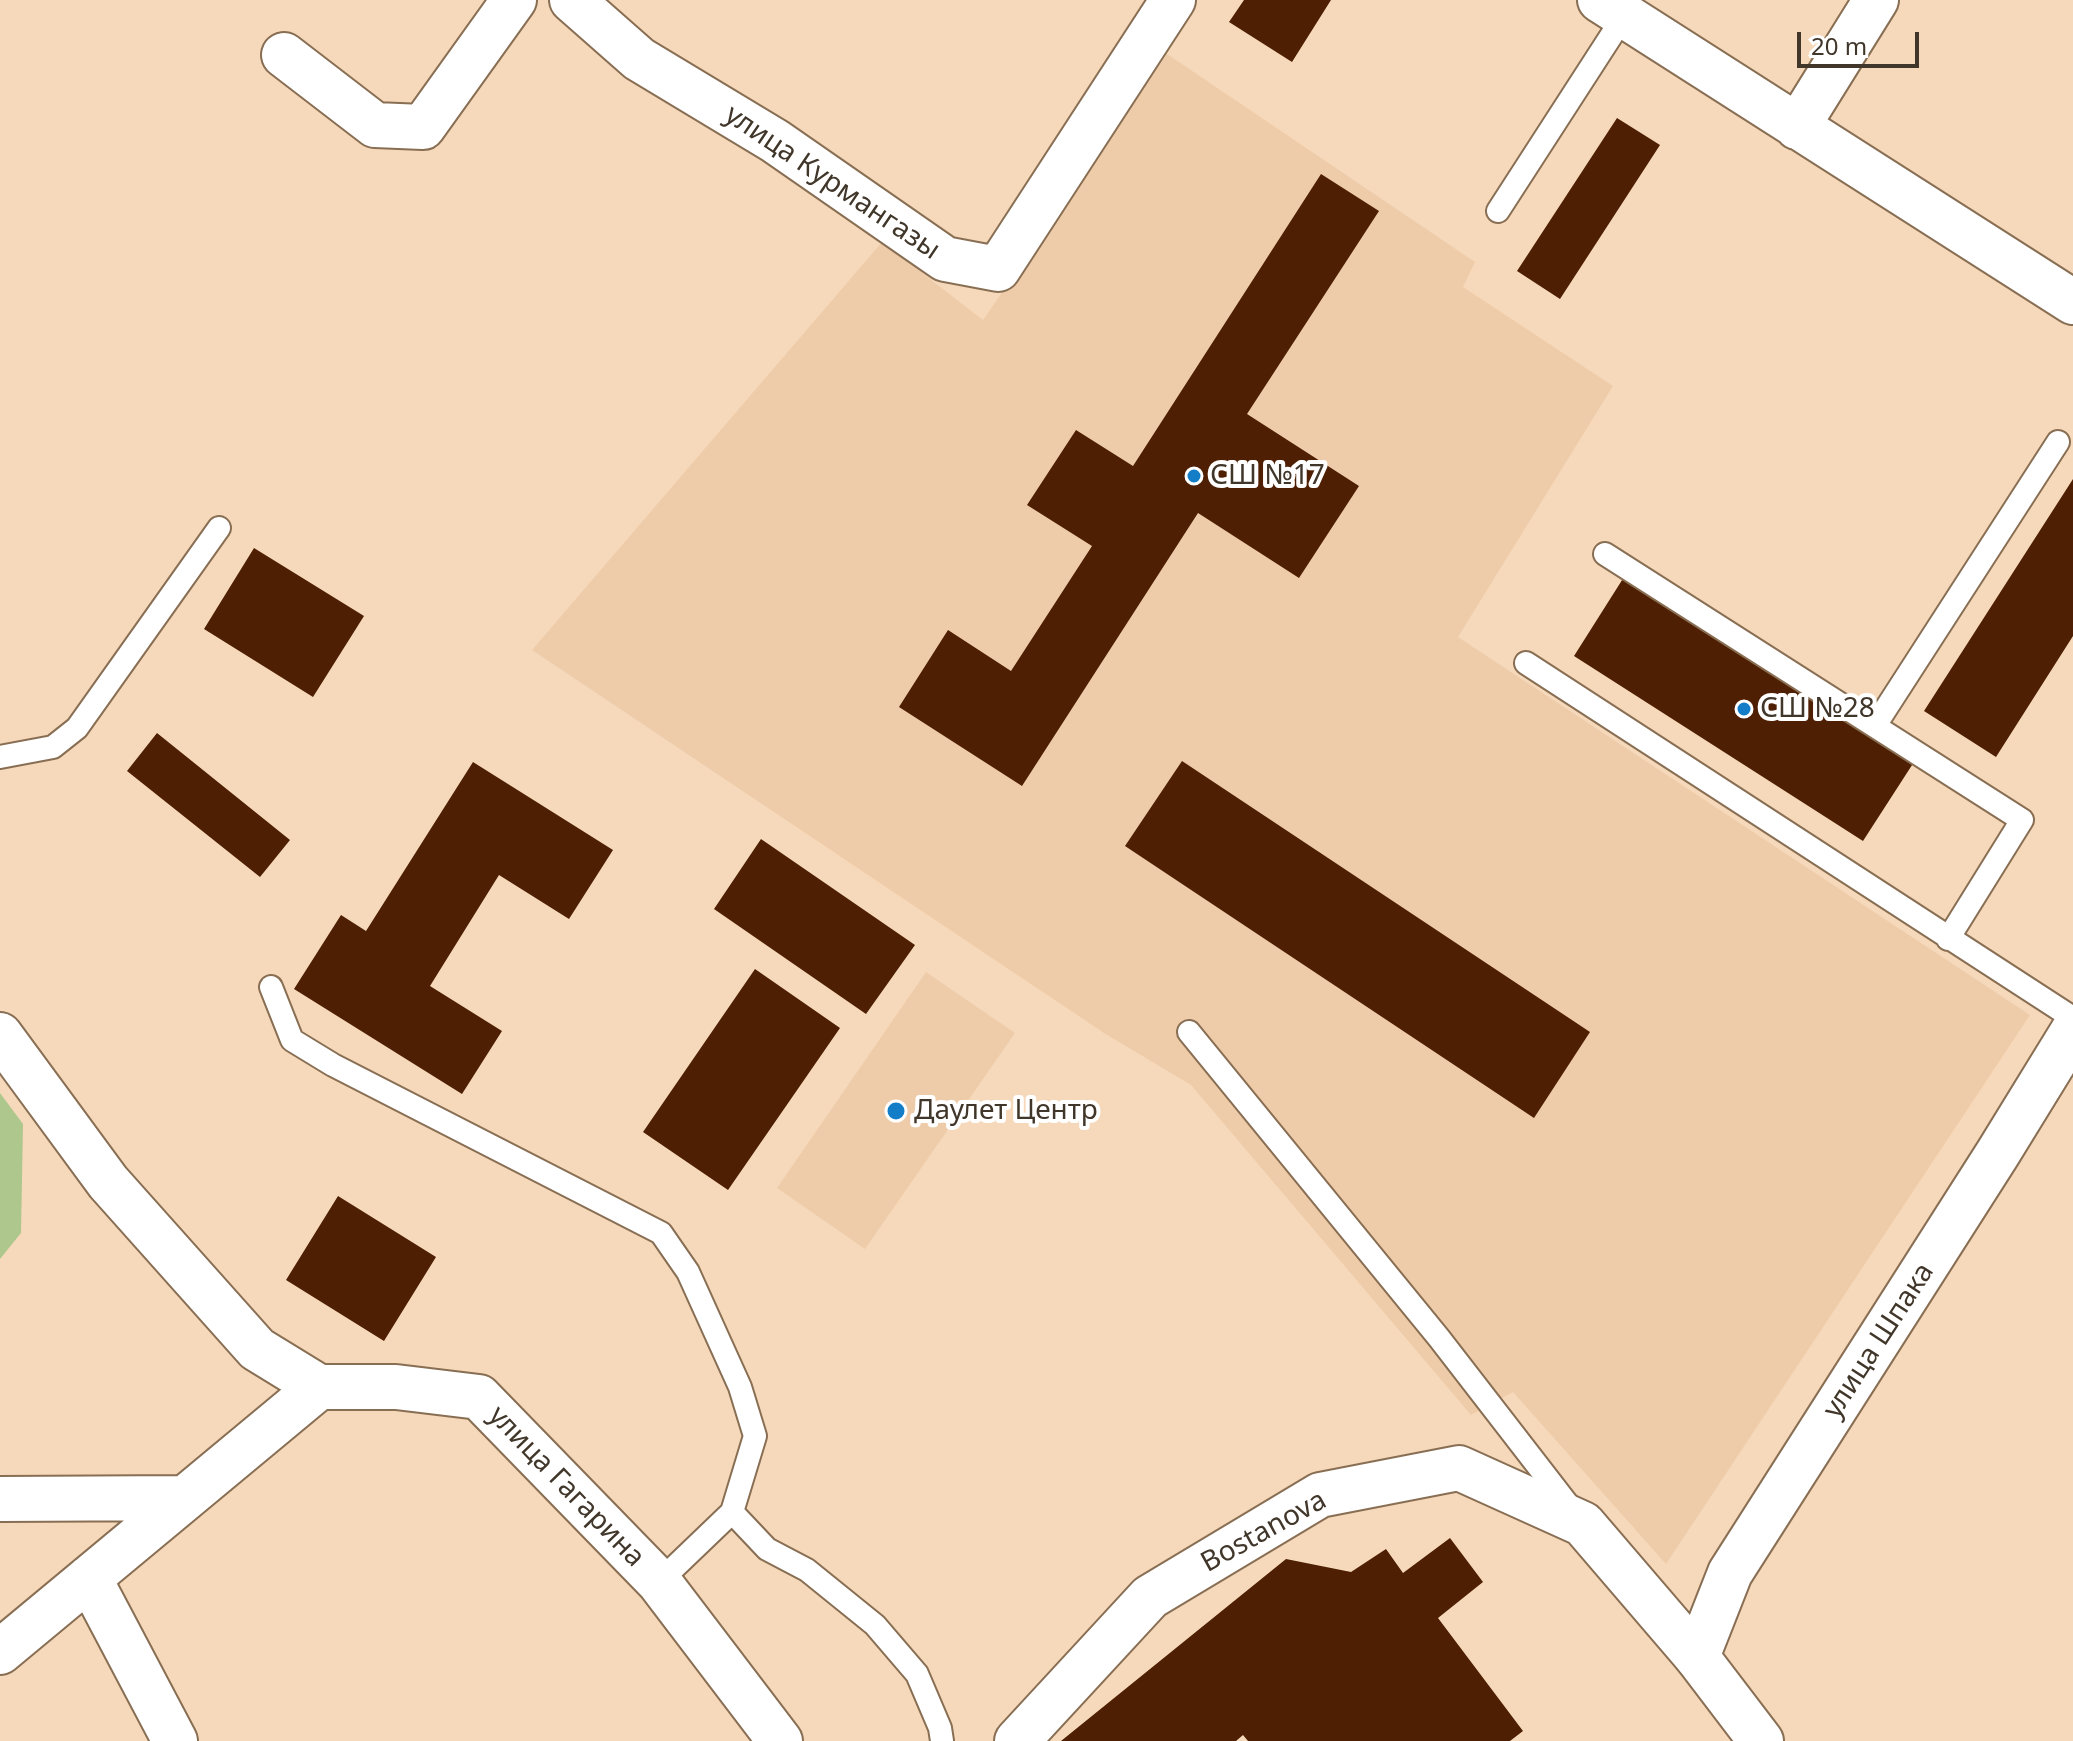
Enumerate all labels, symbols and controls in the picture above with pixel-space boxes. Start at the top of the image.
scale bar [1801,16,1923,66]
text: 20 m [1811,29,1867,62]
street label: улица Курмангазы [718,99,946,267]
place label: СШ №17 [1210,459,1325,493]
marker: СШ №17 [1185,467,1203,485]
place label: СШ №28 [1760,692,1875,726]
marker: СШ №28 [1735,700,1753,718]
place label: Даулет Центр [914,1094,1098,1128]
marker: Даулет Центр [885,1100,907,1122]
street label: улица Шпака [1816,1257,1942,1425]
street label: улица Гагарина [481,1400,651,1574]
street label: Bostanova [1196,1484,1332,1580]

